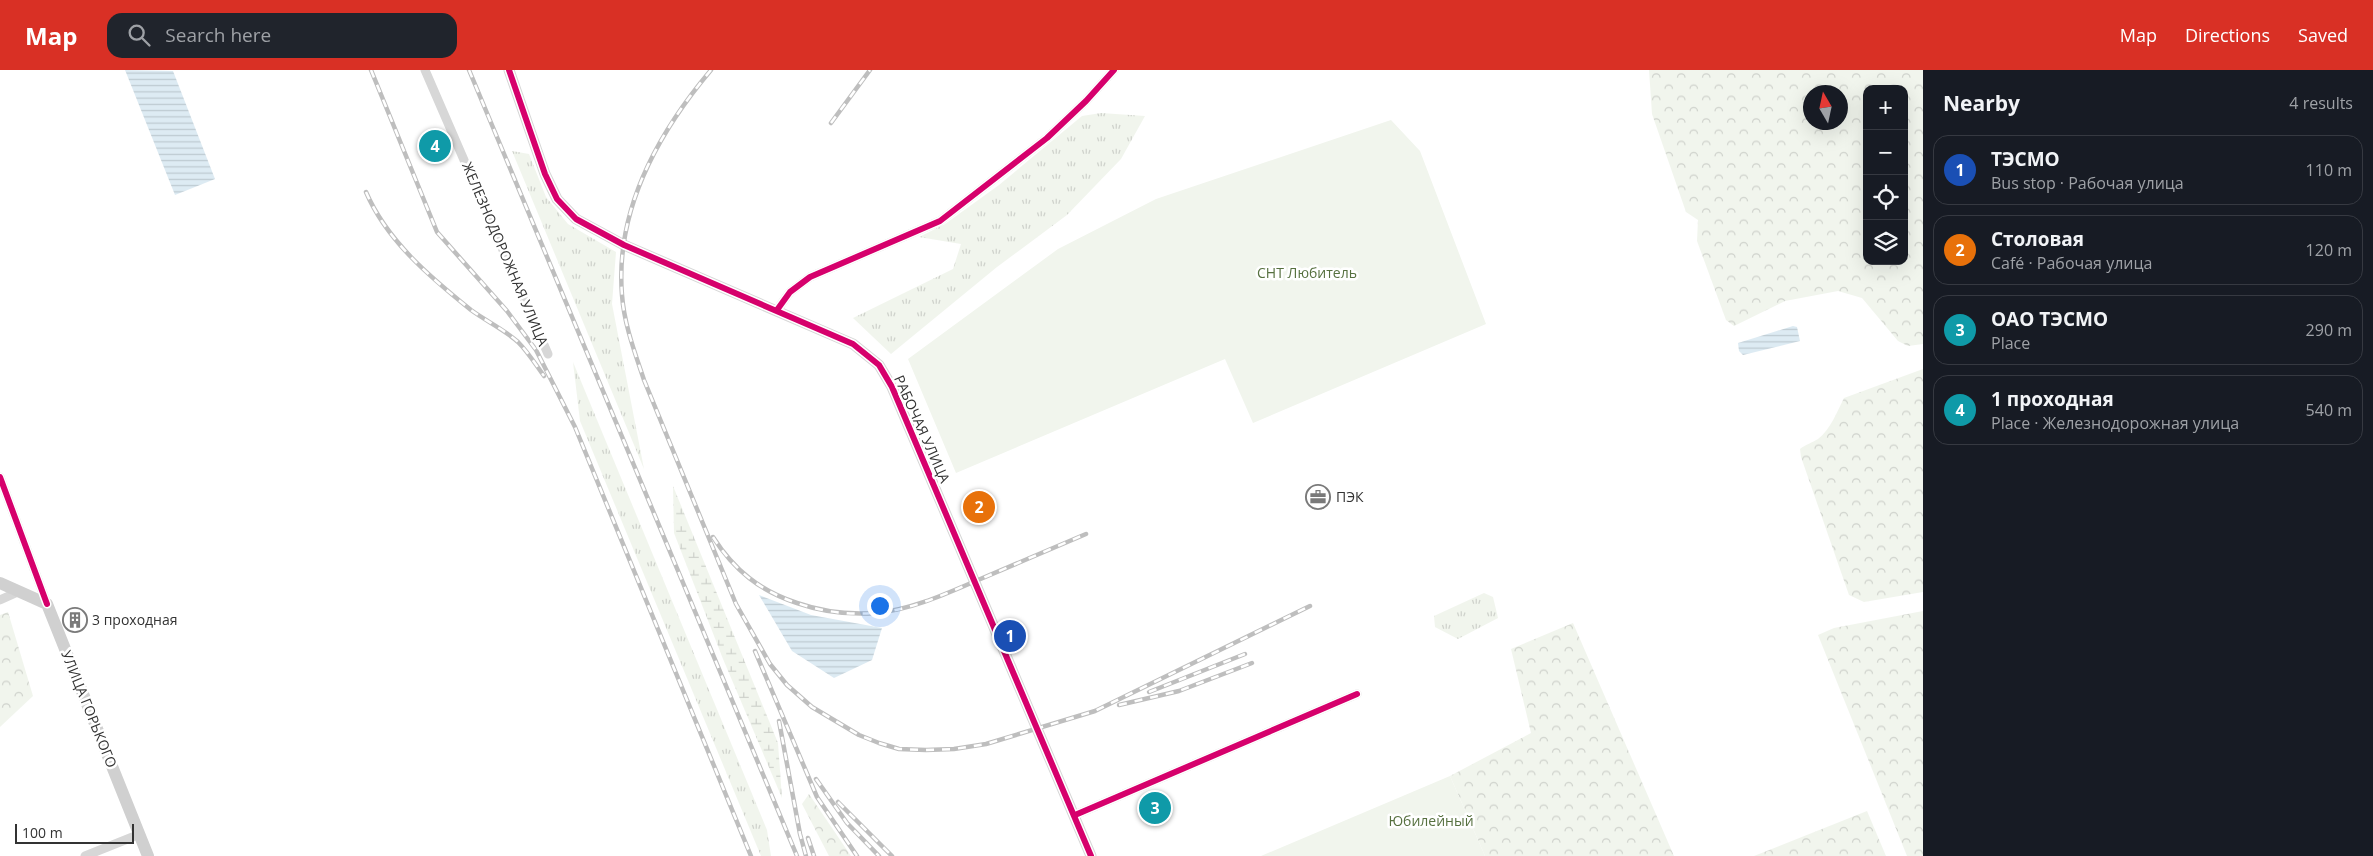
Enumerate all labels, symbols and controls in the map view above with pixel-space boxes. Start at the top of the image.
search box [107,13,457,58]
text: Map [25,19,77,52]
icon: search [125,21,153,49]
text: Search here [165,22,271,48]
text: Map [2120,23,2157,47]
text: Directions [2185,23,2270,47]
text: Saved [2298,23,2348,47]
north arrow [1803,85,1848,130]
map controls [1863,85,1908,265]
button: + [1863,85,1908,130]
text: Nearby [1943,89,2020,117]
text: 4 results [2289,92,2353,114]
pin: 4 [419,127,451,165]
button: − [1863,130,1908,175]
text: ТЭСМО [1991,146,2060,172]
street label: ЖЕЛЕЗНОДОРОЖНАЯ УЛИЦА [458,159,553,349]
text: 1 [1955,159,1965,181]
text: 110 m [2306,159,2352,181]
text: Bus stop · Рабочая улица [1991,172,2184,194]
button: locate [1863,175,1908,220]
button: layers [1863,220,1908,265]
text: Столовая [1991,226,2084,252]
text: 2 [1955,239,1965,261]
text: 120 m [2306,239,2352,261]
text: Café · Рабочая улица [1991,252,2152,274]
park label: СНТ Любитель [1257,263,1357,282]
text: ОАО ТЭСМО [1991,306,2108,332]
text: 3 [1955,319,1965,341]
text: 290 m [2306,319,2352,341]
text: Place [1991,332,2030,354]
street label: РАБОЧАЯ УЛИЦА [890,372,955,486]
text: 1 проходная [1991,386,2114,412]
text: 4 [1955,399,1965,421]
text: 540 m [2306,399,2352,421]
text: Place · Железнодорожная улица [1991,412,2239,434]
office icon: ПЭК [1305,484,1331,510]
place label: ПЭК [1336,487,1364,506]
pin: 2 [963,488,995,526]
your location [867,593,893,619]
building icon: 3 проходная [62,607,88,633]
place label: 3 проходная [92,610,178,629]
pin: 1 [994,617,1026,655]
street label: УЛИЦА ГОРЬКОГО [57,647,122,770]
pin: 3 [1139,789,1171,827]
park label: Юбилейный [1388,811,1474,830]
scale bar [15,821,134,844]
text: 100 m [22,823,63,842]

